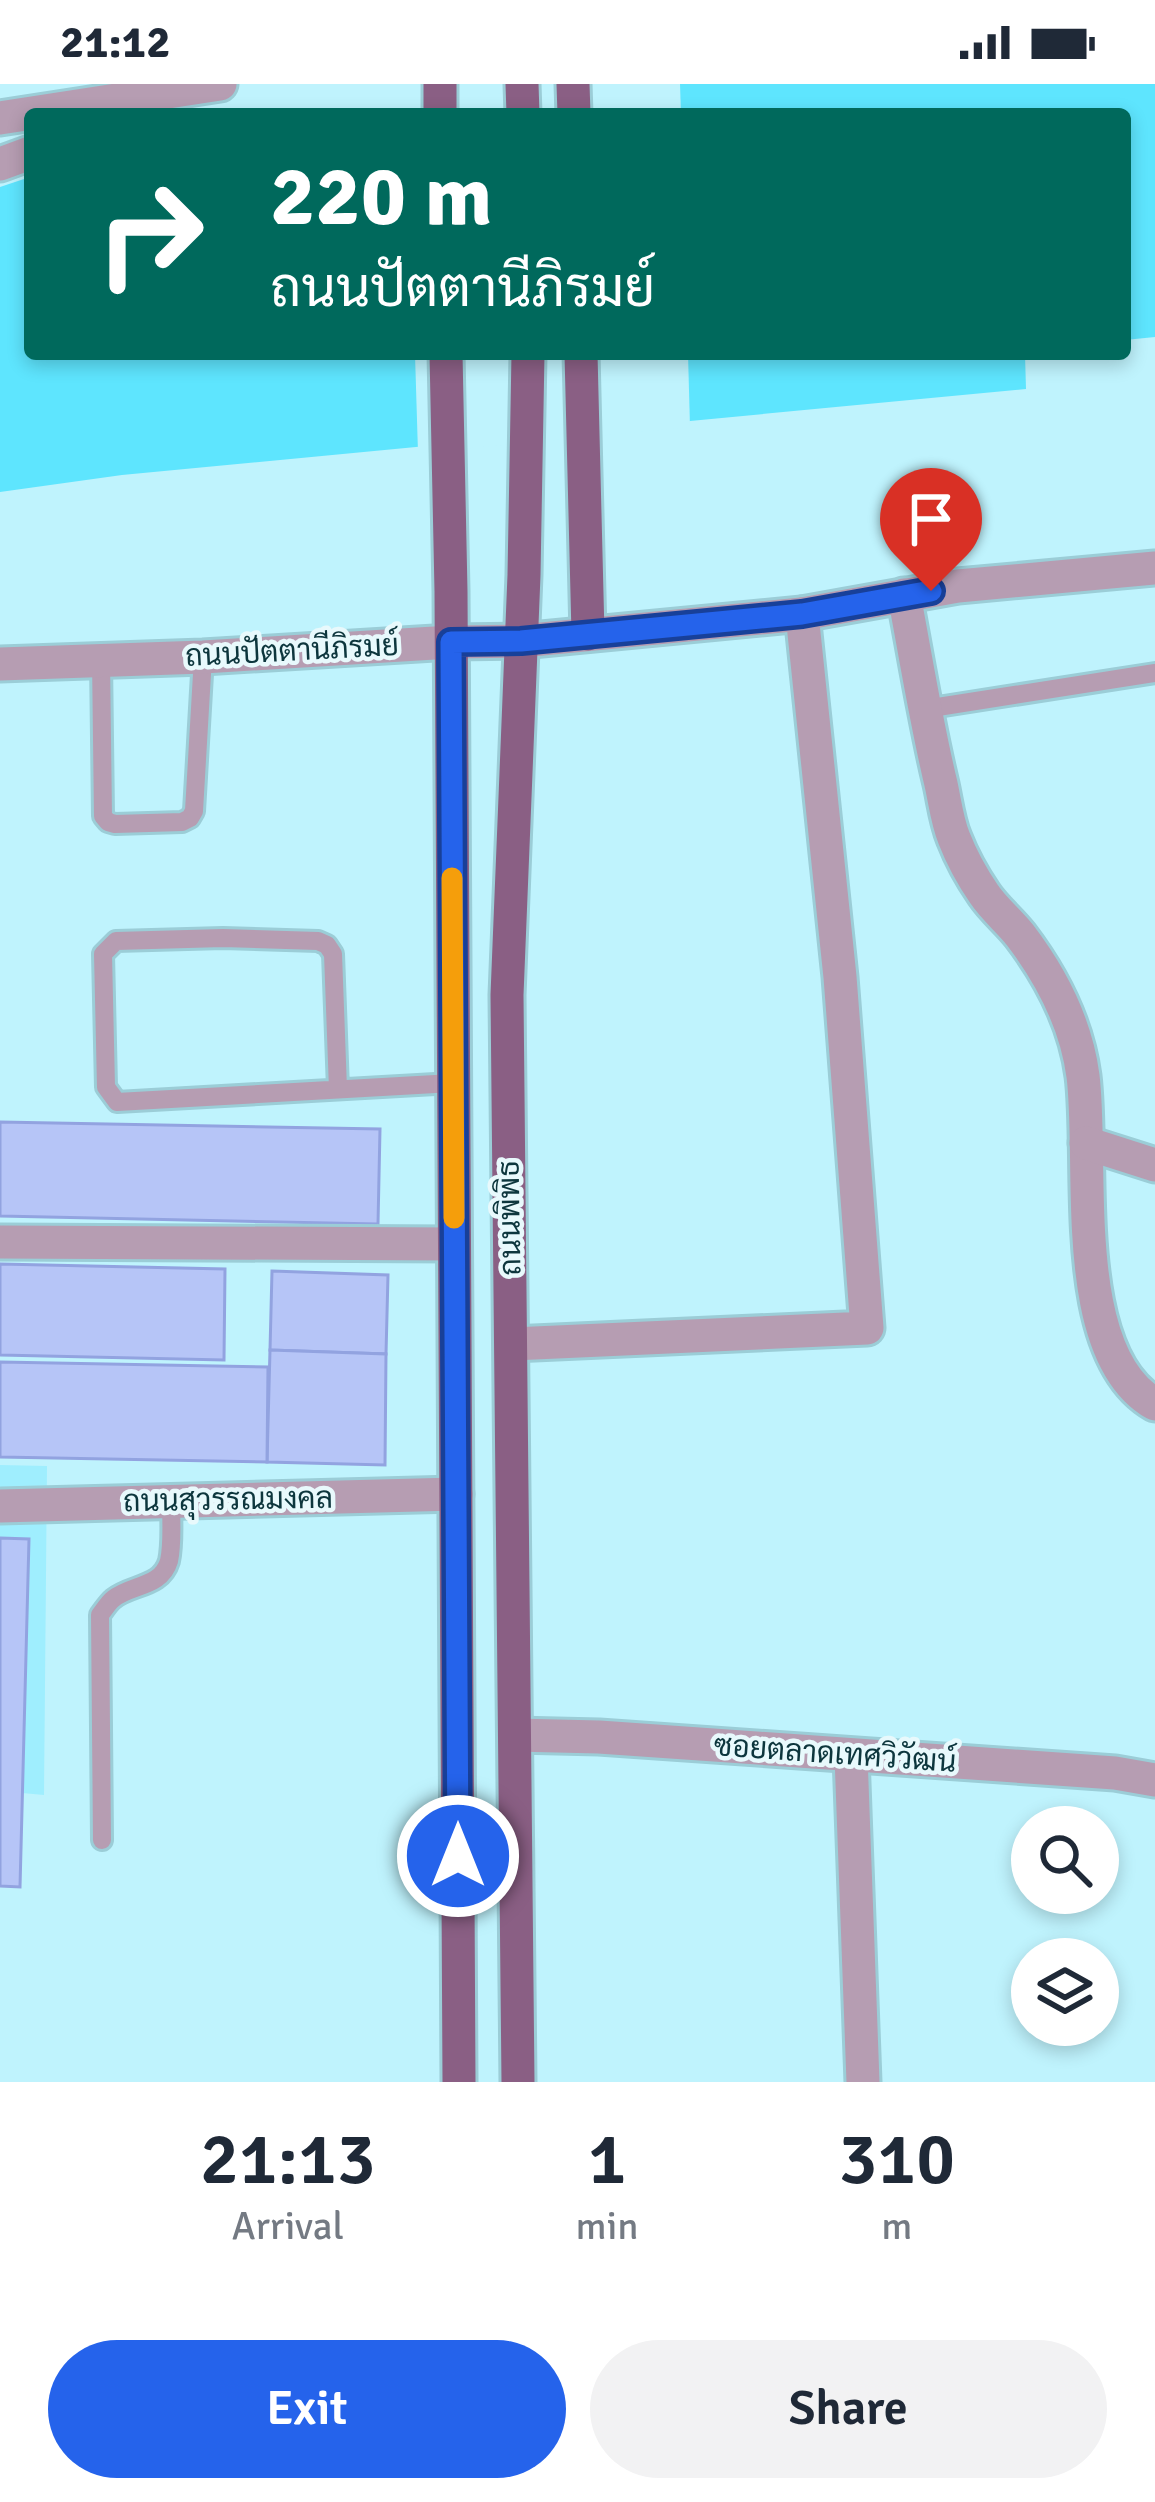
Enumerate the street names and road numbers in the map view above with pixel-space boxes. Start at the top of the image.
street label: ถนนปัตตานีภิรมย์ [184,625,400,675]
street label: ถนนพิพิธ [490,1160,530,1276]
street label: ถนนสุวรรณมงคล [123,1480,333,1522]
street label: ซอยตลาดเทศวิวัฒน์ [713,1725,958,1781]

